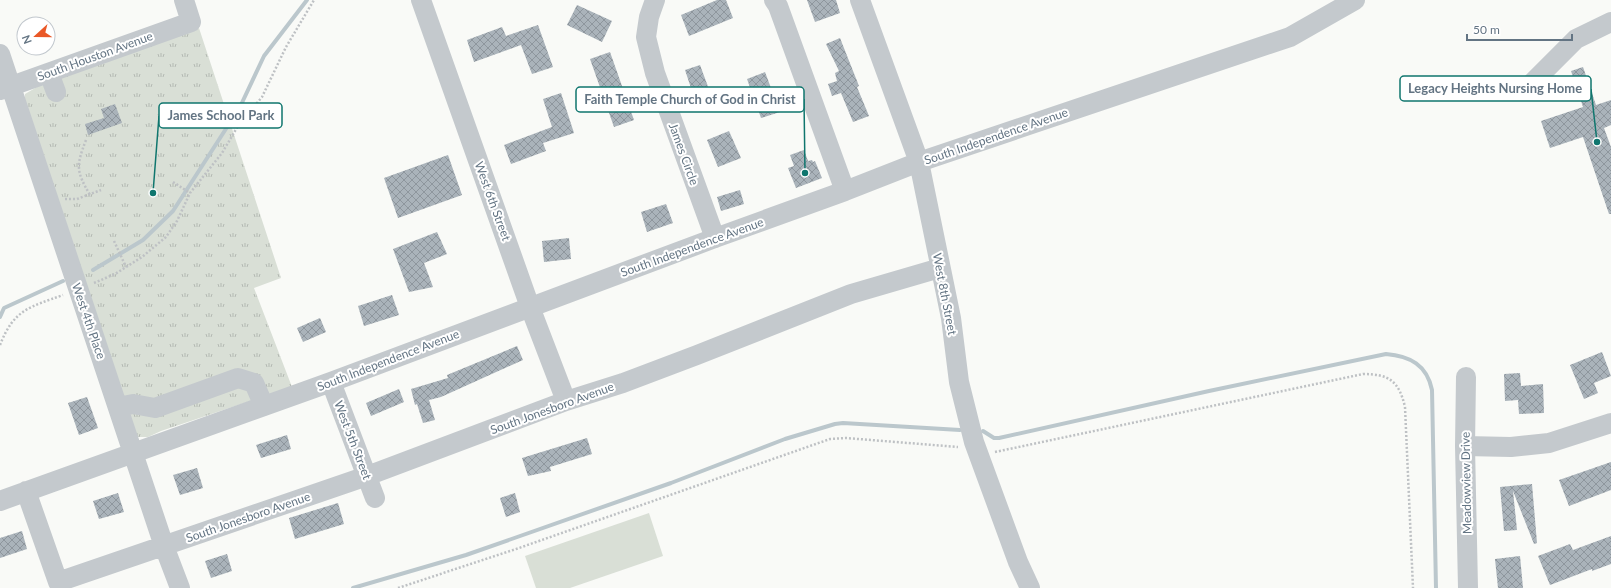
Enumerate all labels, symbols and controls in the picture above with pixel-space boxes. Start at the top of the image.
north arrow [16,16,56,56]
scale bar [1467,16,1572,42]
text: 50 m [1473,22,1500,37]
street label: South Houston Avenue [35,28,155,84]
text: N [19,33,34,46]
callout: Legacy Heights Nursing Home [1400,76,1591,101]
text: Legacy Heights Nursing Home [1408,80,1582,96]
callout: Faith Temple Church of God in Christ [576,87,804,112]
text: Faith Temple Church of God in Christ [584,91,796,107]
callout: James School Park [159,103,282,128]
street label: South Independence Avenue [922,104,1070,168]
text: James School Park [168,107,275,123]
street label: James Circle [666,121,702,187]
street label: West 6th Street [472,159,515,243]
street label: South Independence Avenue [619,214,765,280]
street label: West 8th Street [930,252,960,337]
street label: West 4th Place [69,281,109,361]
street label: South Independence Avenue [315,326,461,394]
street label: South Jonesboro Avenue [488,379,616,437]
street label: West 5th Street [331,398,375,482]
street label: Meadowview Drive [1458,432,1474,534]
street label: South Jonesboro Avenue [184,489,312,545]

